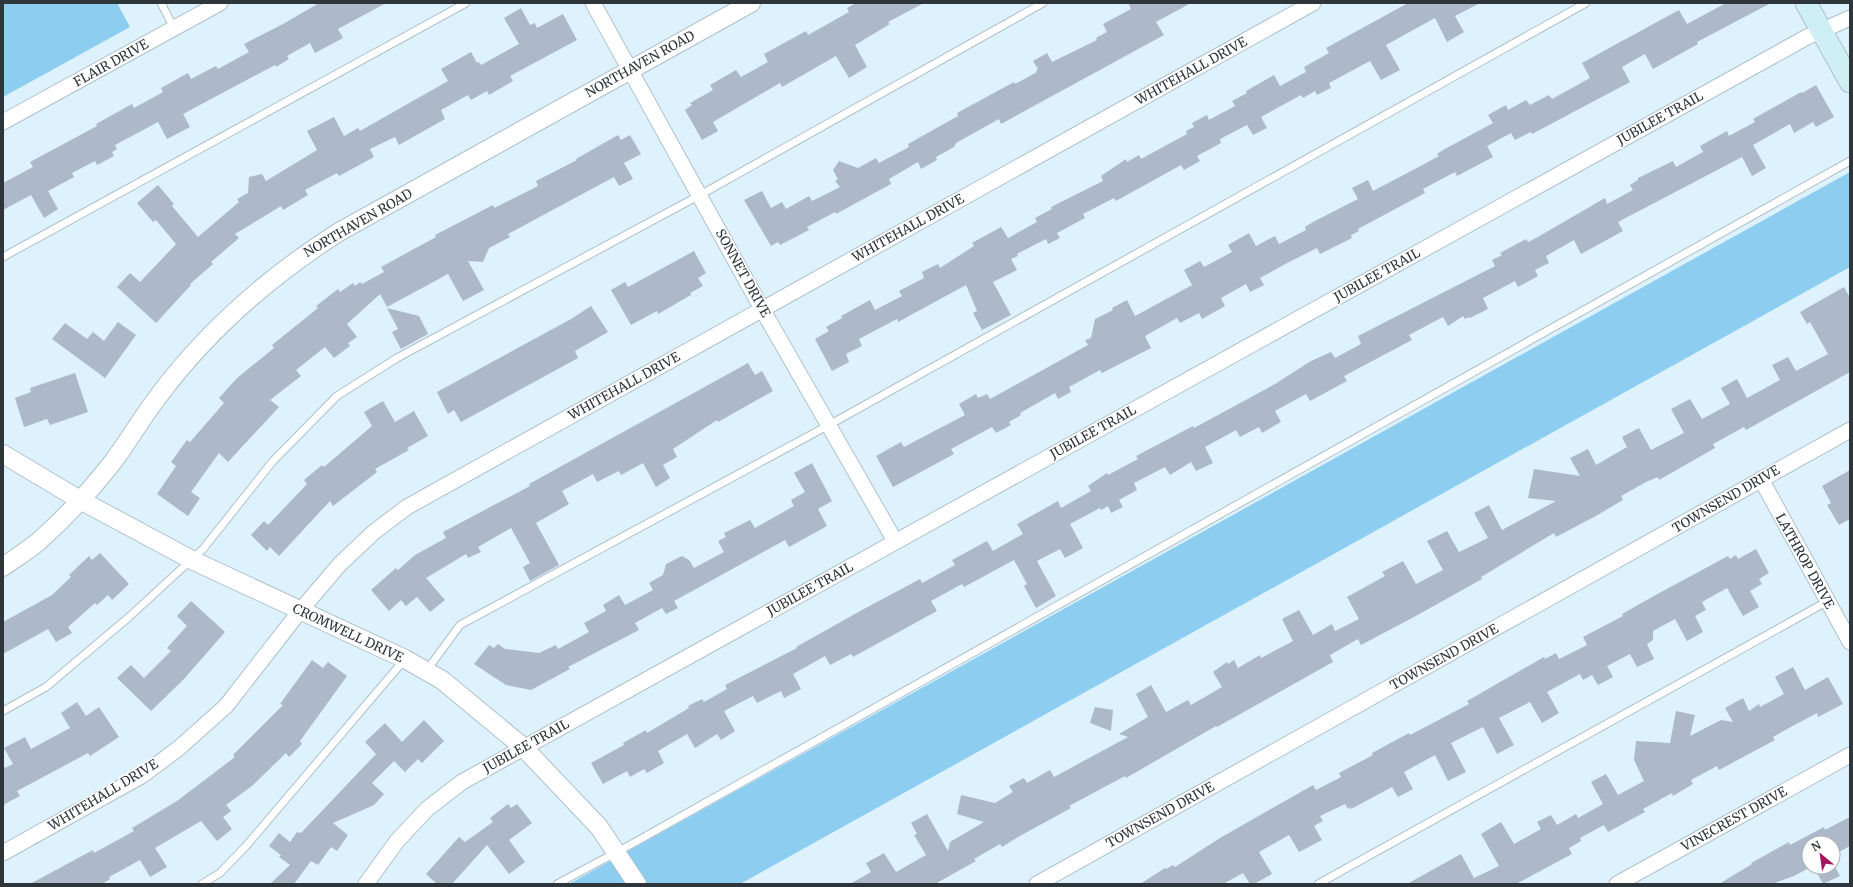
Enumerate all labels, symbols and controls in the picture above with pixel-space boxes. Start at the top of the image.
street label: NORTHAVEN ROAD [582,27,698,101]
street label: WHITEHALL DRIVE [1131,33,1251,109]
street label: FLAIR DRIVE [71,35,152,91]
street label: JUBILEE TRAIL [1613,87,1706,149]
street label: NORTHAVEN ROAD [301,185,416,261]
street label: WHITEHALL DRIVE [848,190,968,266]
street label: SONNET DRIVE [712,226,775,321]
street label: JUBILEE TRAIL [1330,244,1423,306]
street label: WHITEHALL DRIVE [564,348,684,424]
street label: JUBILEE TRAIL [1046,401,1139,463]
street label: TOWNSEND DRIVE [1669,461,1783,537]
street label: LATHROP DRIVE [1772,510,1839,612]
street label: JUBILEE TRAIL [763,558,856,620]
street label: CROMWELL DRIVE [290,600,407,666]
street label: TOWNSEND DRIVE [1387,620,1502,694]
street label: JUBILEE TRAIL [479,715,572,777]
street label: WHITEHALL DRIVE [44,755,162,835]
street label: TOWNSEND DRIVE [1103,778,1218,852]
street label: VINECREST DRIVE [1677,783,1791,856]
north arrow [1801,835,1841,875]
text: N [1809,838,1824,854]

